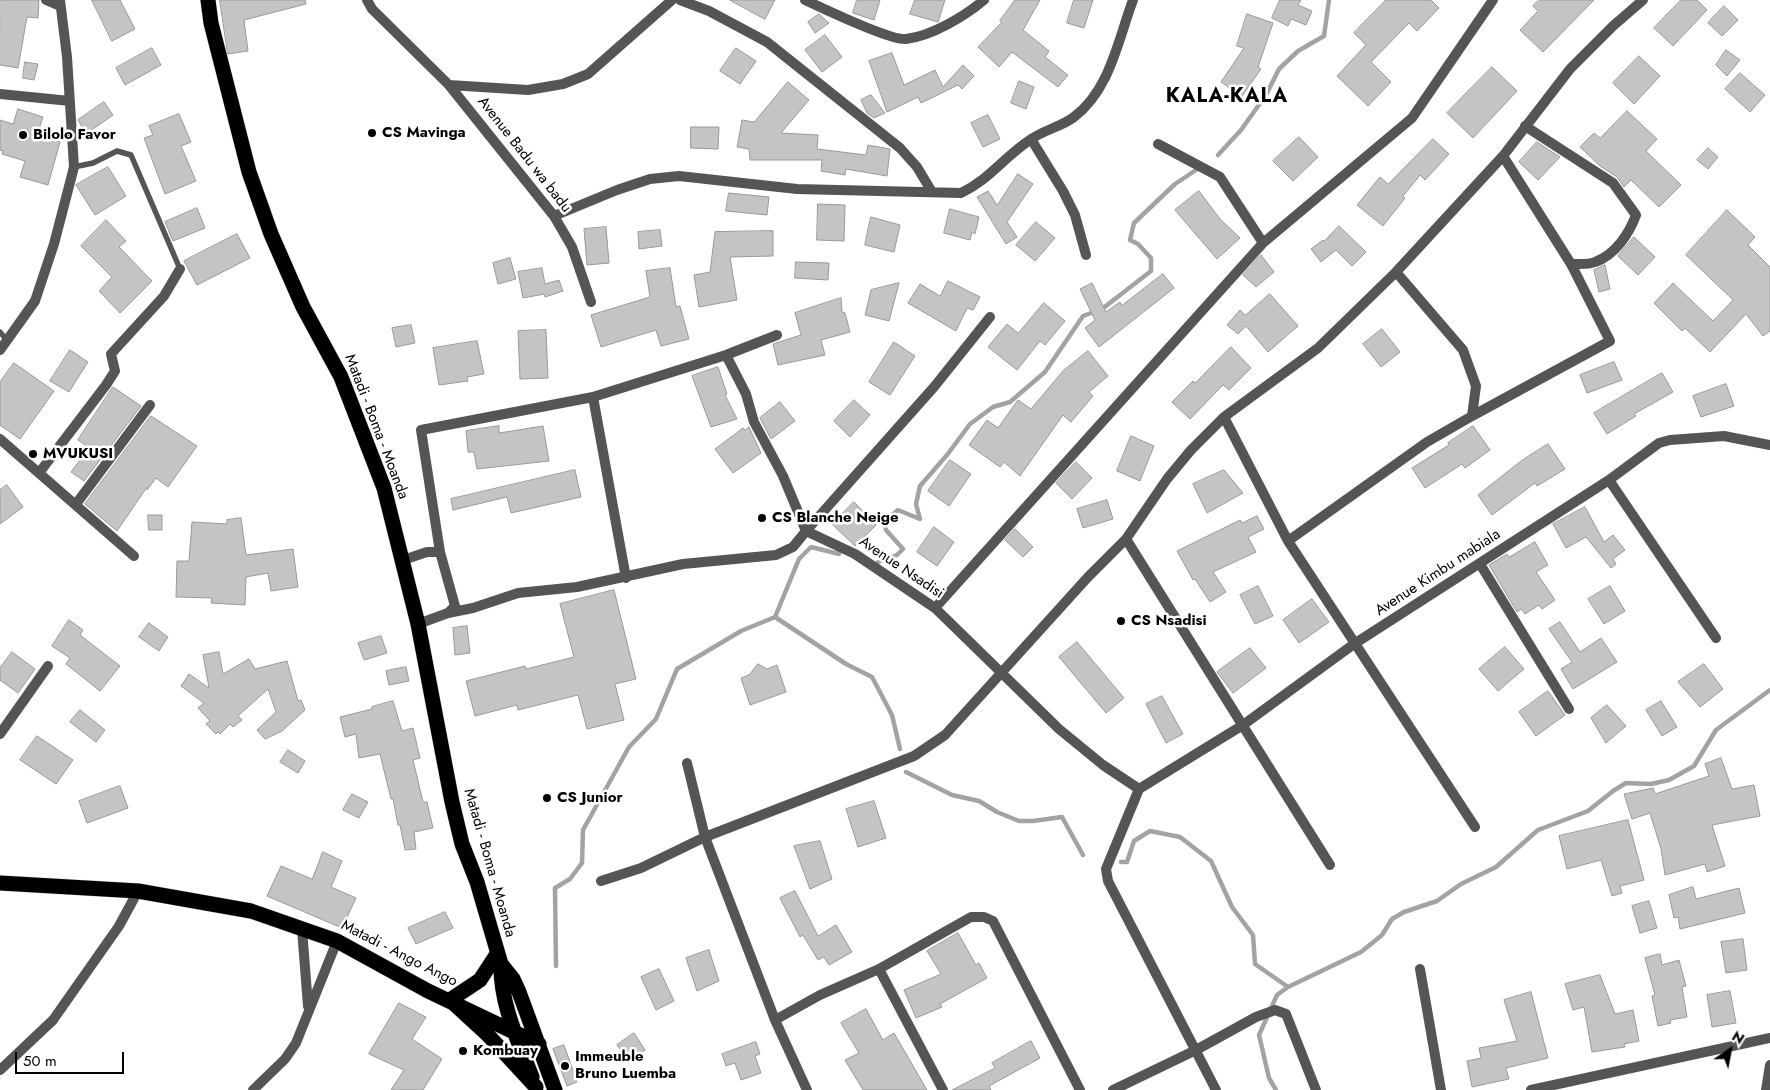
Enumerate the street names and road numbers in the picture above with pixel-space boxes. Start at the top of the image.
street label: Avenue Badu wa badu [473,94,575,216]
street label: Matadi - Boma - Moanda [340,352,412,502]
street label: Avenue Kimbu mabiala [1372,526,1504,620]
street label: Avenue Nsadisi [855,533,947,603]
street label: Matadi - Boma - Moanda [459,787,519,939]
street label: Matadi - Ango Ango [338,917,460,991]

